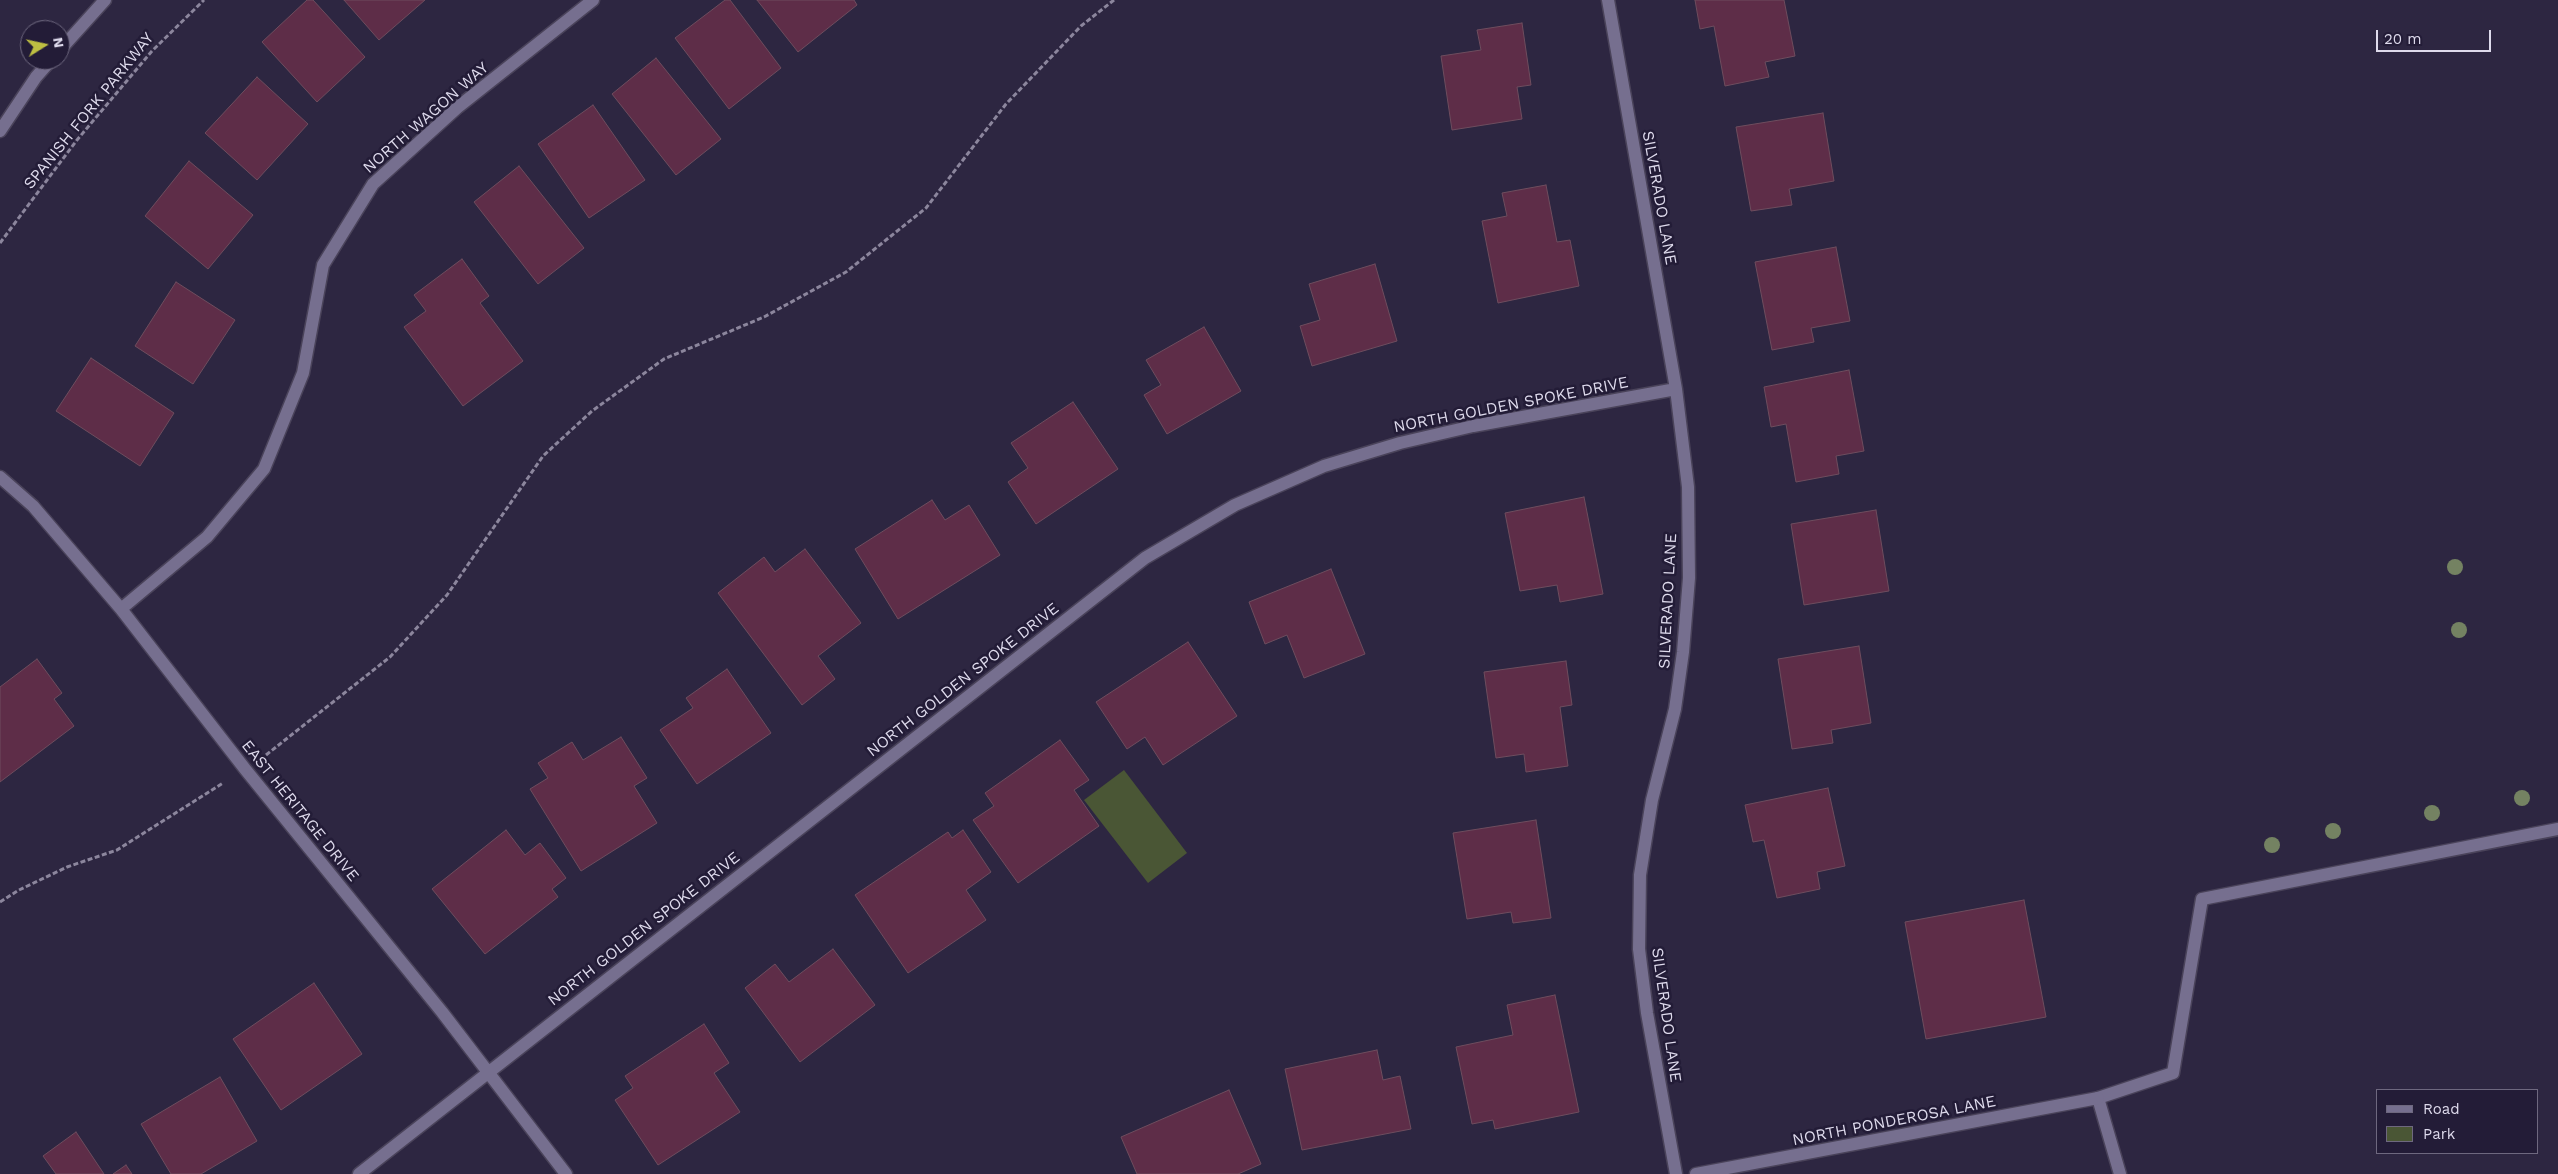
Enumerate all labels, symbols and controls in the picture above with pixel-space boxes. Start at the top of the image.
north arrow [20,20,70,70]
scale bar [2378,20,2493,52]
street label: SPANISH FORK PARKWAY [20,29,158,193]
text: 20 m [2384,30,2422,48]
street label: NORTH WAGON WAY [359,58,493,178]
street label: SILVERADO LANE [1638,130,1680,266]
street label: NORTH GOLDEN SPOKE DRIVE [1392,373,1630,437]
street label: SILVERADO LANE [1655,533,1681,669]
street label: NORTH GOLDEN SPOKE DRIVE [863,599,1063,761]
street label: EAST HERITAGE DRIVE [237,737,363,885]
street label: NORTH GOLDEN SPOKE DRIVE [544,848,744,1010]
street label: SILVERADO LANE [1647,946,1685,1084]
legend [2376,1089,2538,1154]
street label: NORTH PONDEROSA LANE [1791,1092,1997,1150]
text: Road [2423,1100,2460,1118]
text: Park [2423,1125,2455,1143]

